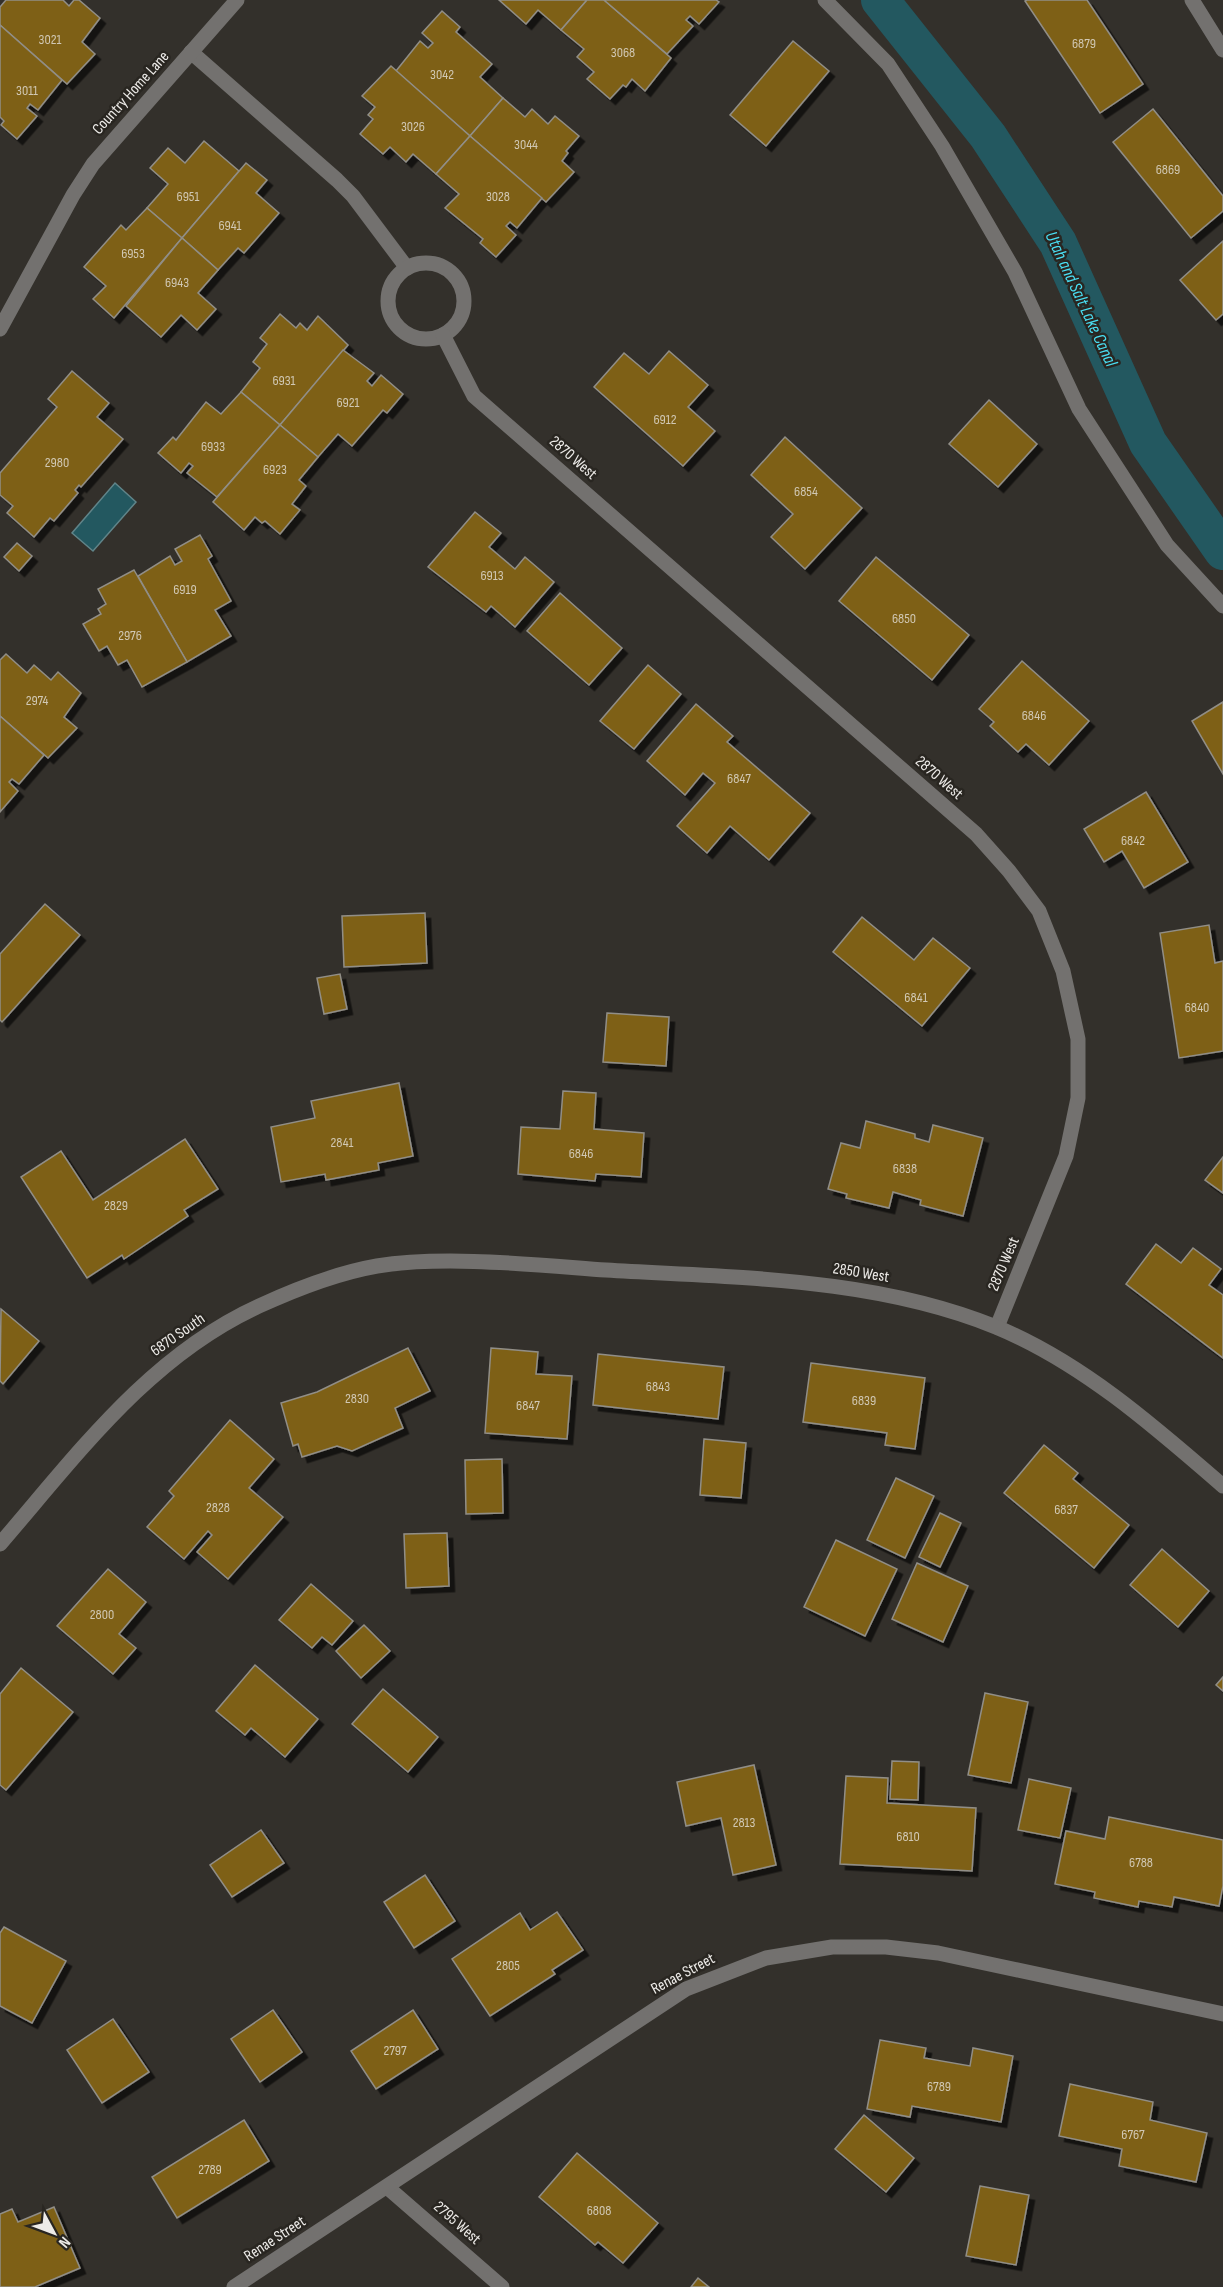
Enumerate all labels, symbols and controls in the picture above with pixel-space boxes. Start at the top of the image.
house number: 3021 [39,31,62,48]
house number: 6879 [1072,35,1096,52]
house number: 3068 [611,44,635,61]
street label: Country Home Lane [89,47,173,139]
house number: 3042 [430,66,454,83]
house number: 3011 [16,82,38,99]
house number: 3026 [401,118,425,135]
house number: 3044 [514,136,538,153]
house number: 6869 [1156,161,1180,178]
house number: 6951 [177,188,199,205]
house number: 3028 [486,188,510,205]
house number: 6941 [218,217,242,234]
water label: Utah and Salt Lake Canal [1040,228,1122,371]
house number: 6953 [121,245,145,262]
house number: 6943 [165,274,189,291]
house number: 6931 [272,372,296,389]
house number: 6921 [337,394,360,411]
house number: 6912 [653,411,677,428]
street label: 2870 West [545,432,601,484]
house number: 6933 [201,438,225,455]
house number: 2980 [45,454,69,471]
house number: 6923 [263,461,287,478]
house number: 6854 [794,483,818,500]
house number: 6913 [480,567,504,584]
house number: 6919 [173,581,197,598]
house number: 6850 [892,610,916,627]
house number: 2976 [118,627,142,644]
house number: 2974 [26,692,48,709]
house number: 6846 [1022,707,1046,724]
street label: 2870 West [911,752,967,804]
house number: 6847 [727,770,751,787]
house number: 6842 [1121,832,1145,849]
house number: 6841 [904,989,928,1006]
house number: 6840 [1185,999,1209,1016]
house number: 2841 [331,1134,354,1151]
house number: 6846 [569,1145,593,1162]
house number: 6838 [893,1160,917,1177]
house number: 2829 [104,1197,128,1214]
street label: 2870 West [984,1234,1024,1294]
street label: 2850 West [831,1259,891,1287]
street label: 6870 South [147,1309,209,1361]
house number: 6843 [646,1378,670,1395]
house number: 2830 [345,1390,369,1407]
house number: 6839 [852,1392,876,1409]
house number: 6847 [516,1397,540,1414]
house number: 2828 [206,1499,230,1516]
house number: 6837 [1054,1501,1078,1518]
house number: 2800 [90,1606,114,1623]
house number: 2813 [733,1814,755,1831]
house number: 6810 [896,1828,920,1845]
house number: 6788 [1129,1854,1153,1871]
street label: Renae Street [648,1949,718,1999]
house number: 2805 [496,1957,520,1974]
house number: 2797 [383,2042,407,2059]
house number: 6789 [927,2078,951,2095]
house number: 6767 [1121,2126,1145,2143]
house number: 2789 [198,2161,222,2178]
street label: 2795 West [430,2197,485,2249]
house number: 6808 [587,2202,611,2219]
north arrow [24,2203,84,2263]
street label: Renae Street [241,2212,309,2266]
text: N [54,2232,74,2251]

